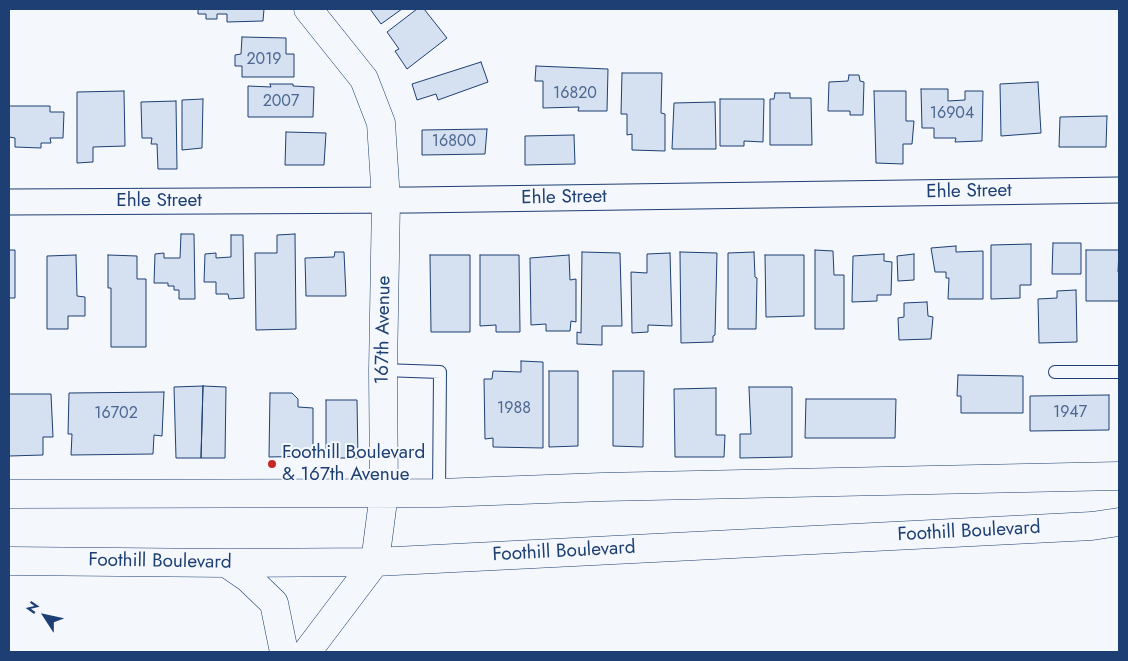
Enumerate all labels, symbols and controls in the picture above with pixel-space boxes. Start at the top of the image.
house number: 2019 [246,50,282,70]
house number: 16820 [553,84,597,104]
house number: 2007 [263,92,299,112]
house number: 16904 [930,104,974,124]
house number: 16800 [432,132,476,152]
street label: Ehle Street [926,180,1012,204]
street label: Ehle Street [521,186,607,210]
street label: Ehle Street [116,190,202,212]
street label: 167th Avenue [372,275,396,385]
house number: 1988 [497,399,531,419]
house number: 1947 [1053,403,1087,423]
house number: 16702 [94,404,138,424]
place label: Foothill Boulevard & 167th Avenue [282,442,425,486]
marker: Foothill Boulevard & 167th Avenue [266,458,278,470]
street label: Foothill Boulevard [897,517,1041,547]
street label: Foothill Boulevard [492,537,636,567]
street label: Foothill Boulevard [88,549,232,575]
north arrow [20,591,70,641]
text: N [21,597,44,618]

